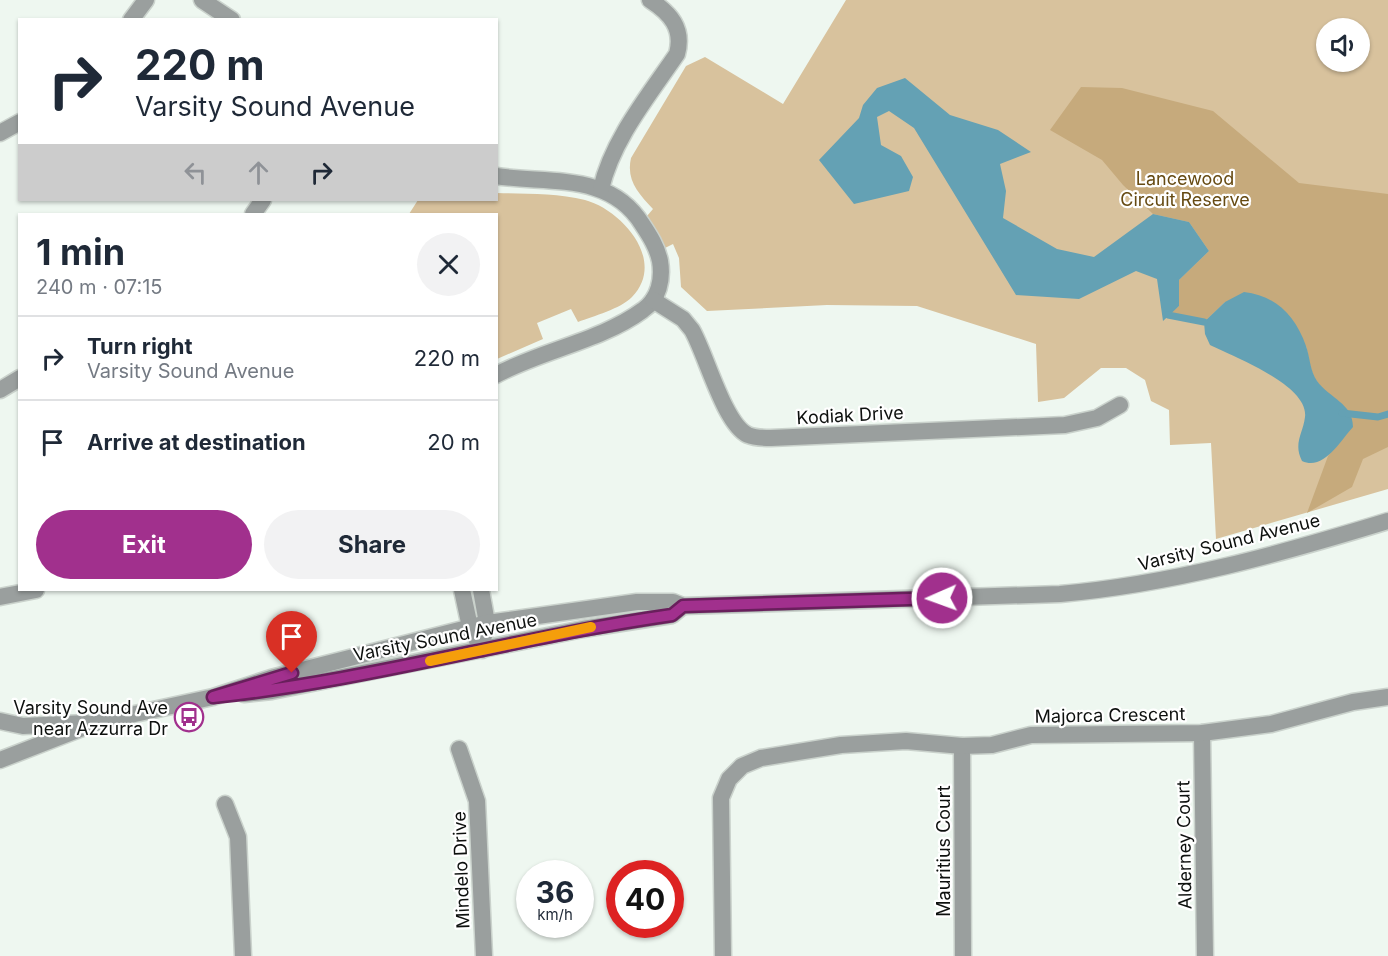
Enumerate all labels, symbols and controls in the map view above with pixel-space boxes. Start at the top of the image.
map controls [1316,18,1370,72]
button: sound [1316,18,1370,72]
text: 220 m [135,39,265,90]
icon: right [36,42,114,120]
text: Varsity Sound Avenue [135,90,415,123]
icon: left [179,156,212,189]
icon: ahead [242,156,275,189]
icon: right [305,156,338,189]
park label: Lancewood Circuit Reserve [1120,168,1250,210]
text: 1 min [36,230,125,274]
button: close [417,233,480,296]
text: 240 m · 07:15 [36,275,163,299]
text: Turn right [87,333,193,359]
icon: right [36,342,69,375]
text: 220 m [414,345,480,371]
text: Varsity Sound Avenue [87,359,294,383]
street label: Kodiak Drive [796,402,904,428]
icon: arrive [36,426,69,459]
text: Arrive at destination [87,429,306,455]
text: 20 m [427,429,480,455]
street label: Varsity Sound Avenue [1136,509,1322,575]
button: Exit [36,510,252,579]
button: Share [264,510,480,579]
position arrow [910,566,974,630]
street label: Varsity Sound Avenue [351,609,539,665]
pin [266,611,317,673]
icon: arrive [275,620,308,653]
place label: Varsity Sound Ave near Azzurra Dr [13,697,168,739]
bus stop icon: Varsity Sound Ave near Azzurra Dr [173,701,205,733]
street label: Majorca Crescent [1035,703,1186,727]
street label: Alderney Court [1172,780,1196,910]
street label: Mauritius Court [933,785,954,917]
street label: Mindelo Drive [448,811,474,929]
speed limit sign: 40 [606,860,684,938]
text: 36 [536,874,574,910]
text: km/h [537,905,573,924]

